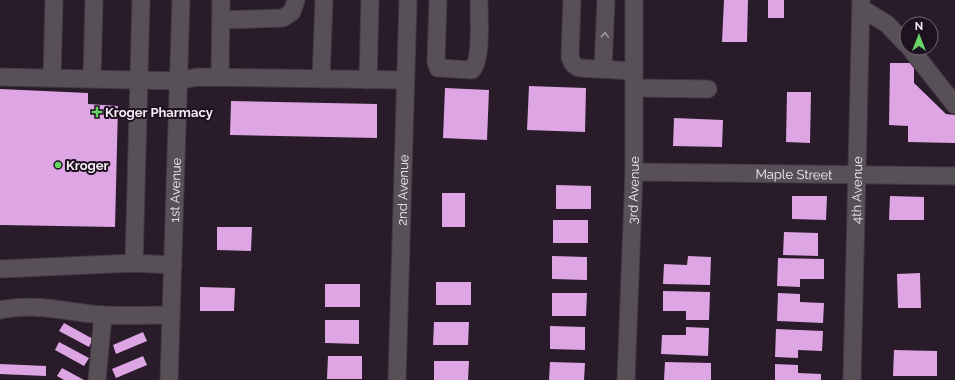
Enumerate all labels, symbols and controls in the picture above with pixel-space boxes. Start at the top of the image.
north arrow [899,16,939,56]
text: N [915,20,923,33]
one-way arrow [601,32,609,38]
place label: Kroger Pharmacy [105,105,213,120]
marker: Kroger Pharmacy [92,107,102,117]
street label: 2nd Avenue [394,154,412,226]
street label: 3rd Avenue [625,156,642,224]
street label: 4th Avenue [849,156,865,224]
street label: 1st Avenue [167,157,184,223]
place label: Kroger [66,158,109,173]
marker: Kroger [53,160,63,170]
street label: Maple Street [755,167,833,182]

